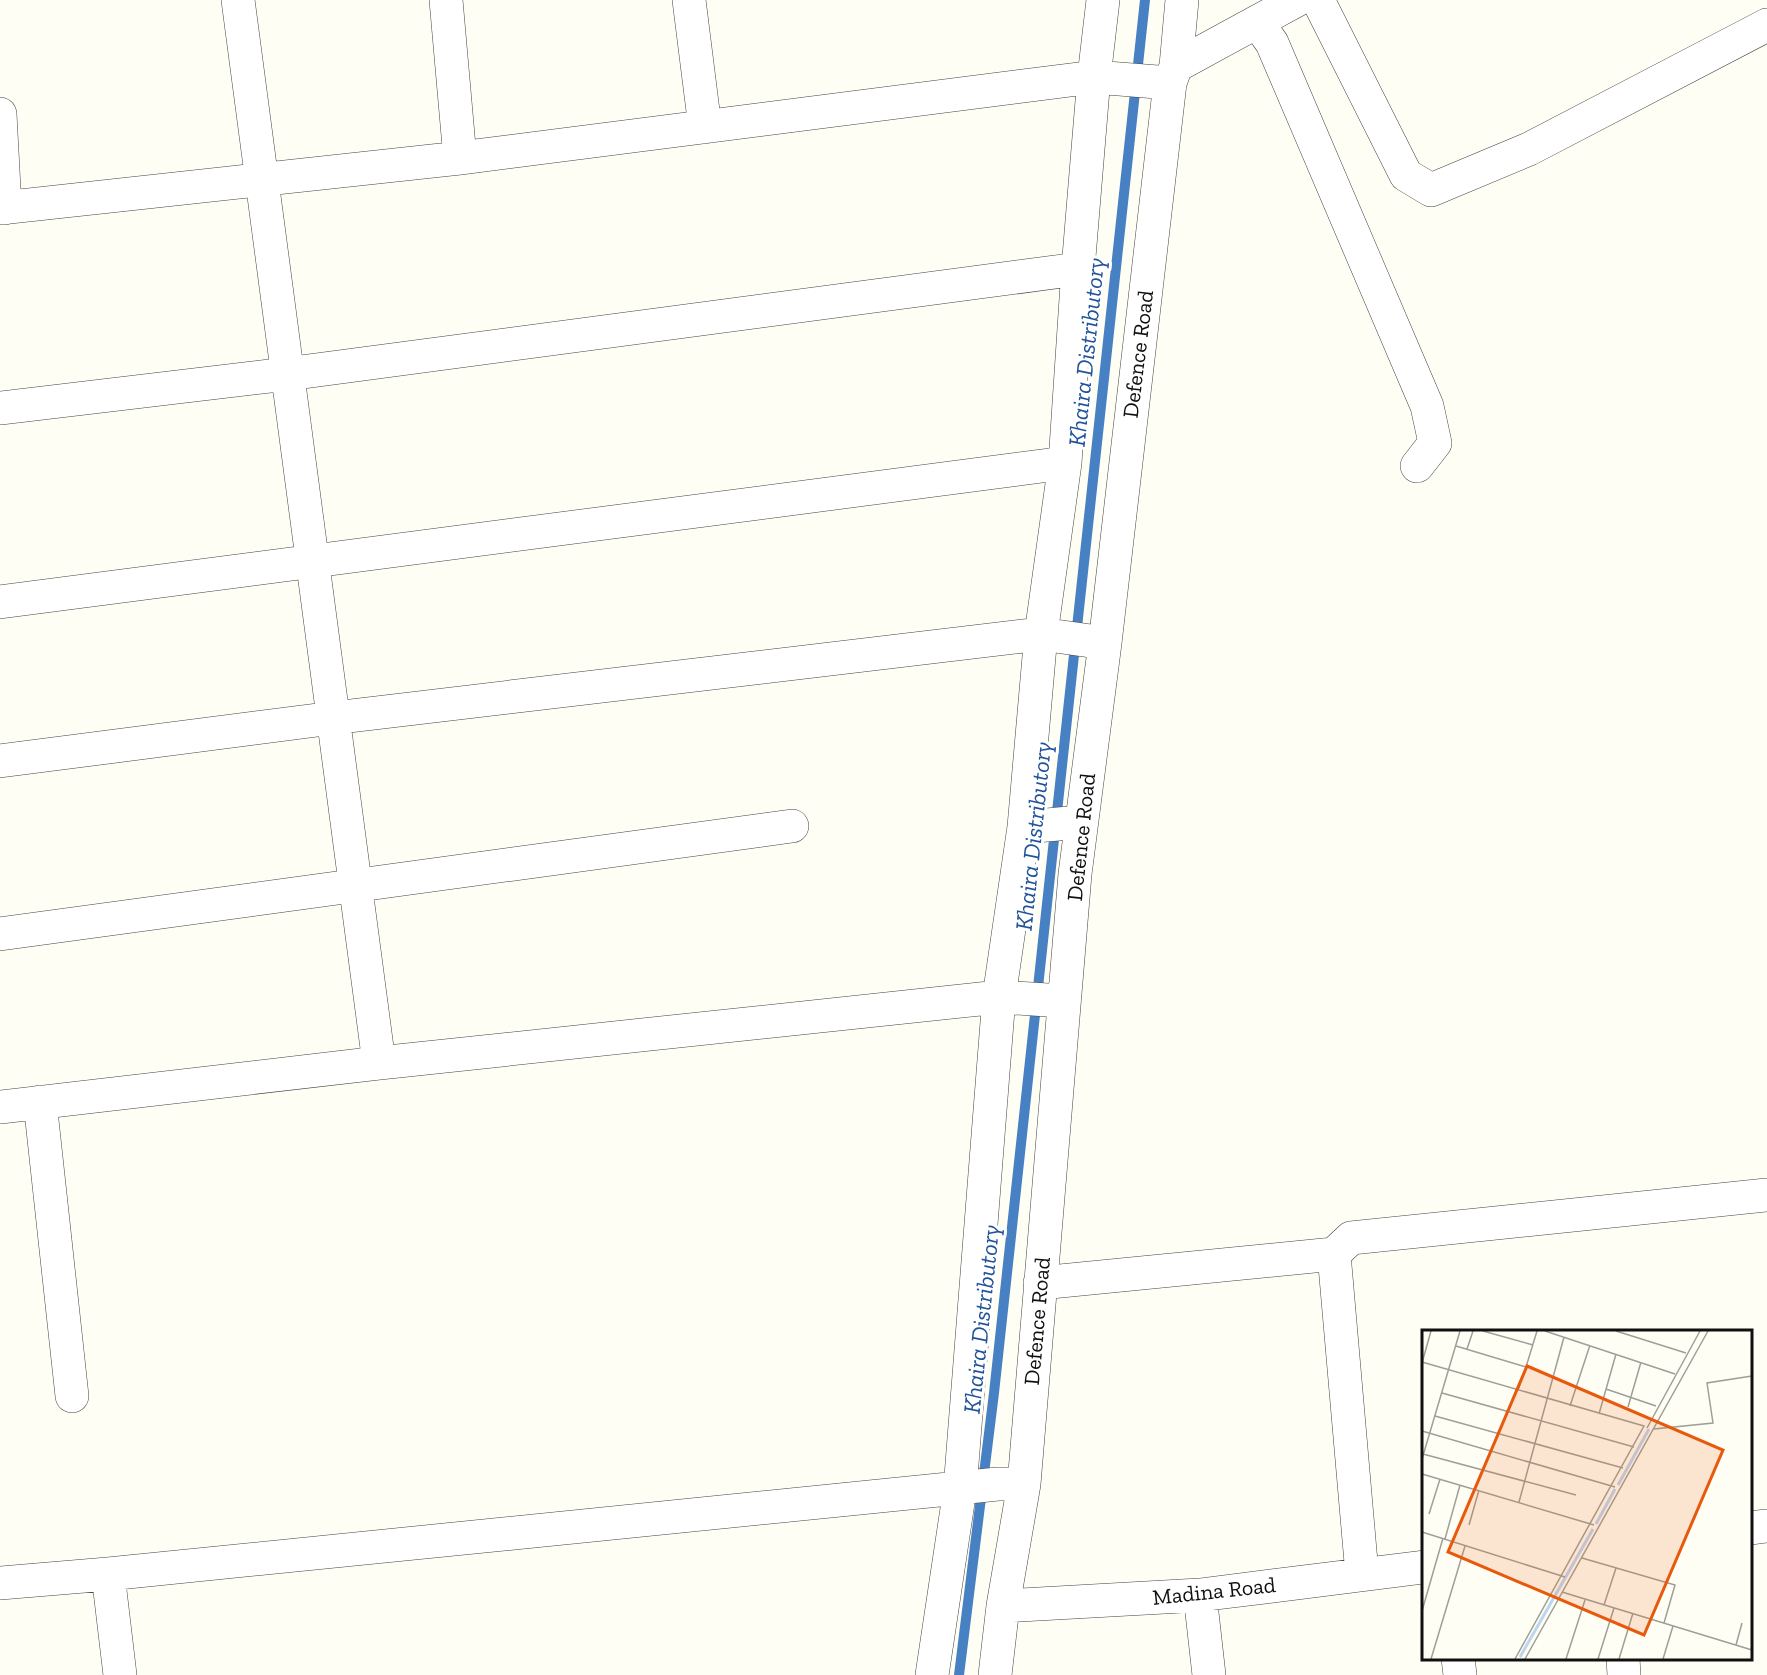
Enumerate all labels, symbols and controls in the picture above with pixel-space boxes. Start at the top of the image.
water label: Khaira Distributory [1062,256,1110,448]
street label: Defence Road [1117,289,1159,419]
water label: Khaira Distributory [1009,740,1057,932]
street label: Defence Road [1061,772,1101,902]
water label: Khaira Distributory [957,1223,1005,1415]
street label: Defence Road [1018,1256,1056,1386]
inset map [1422,1330,1752,1660]
street label: Madina Road [1151,1571,1277,1611]

